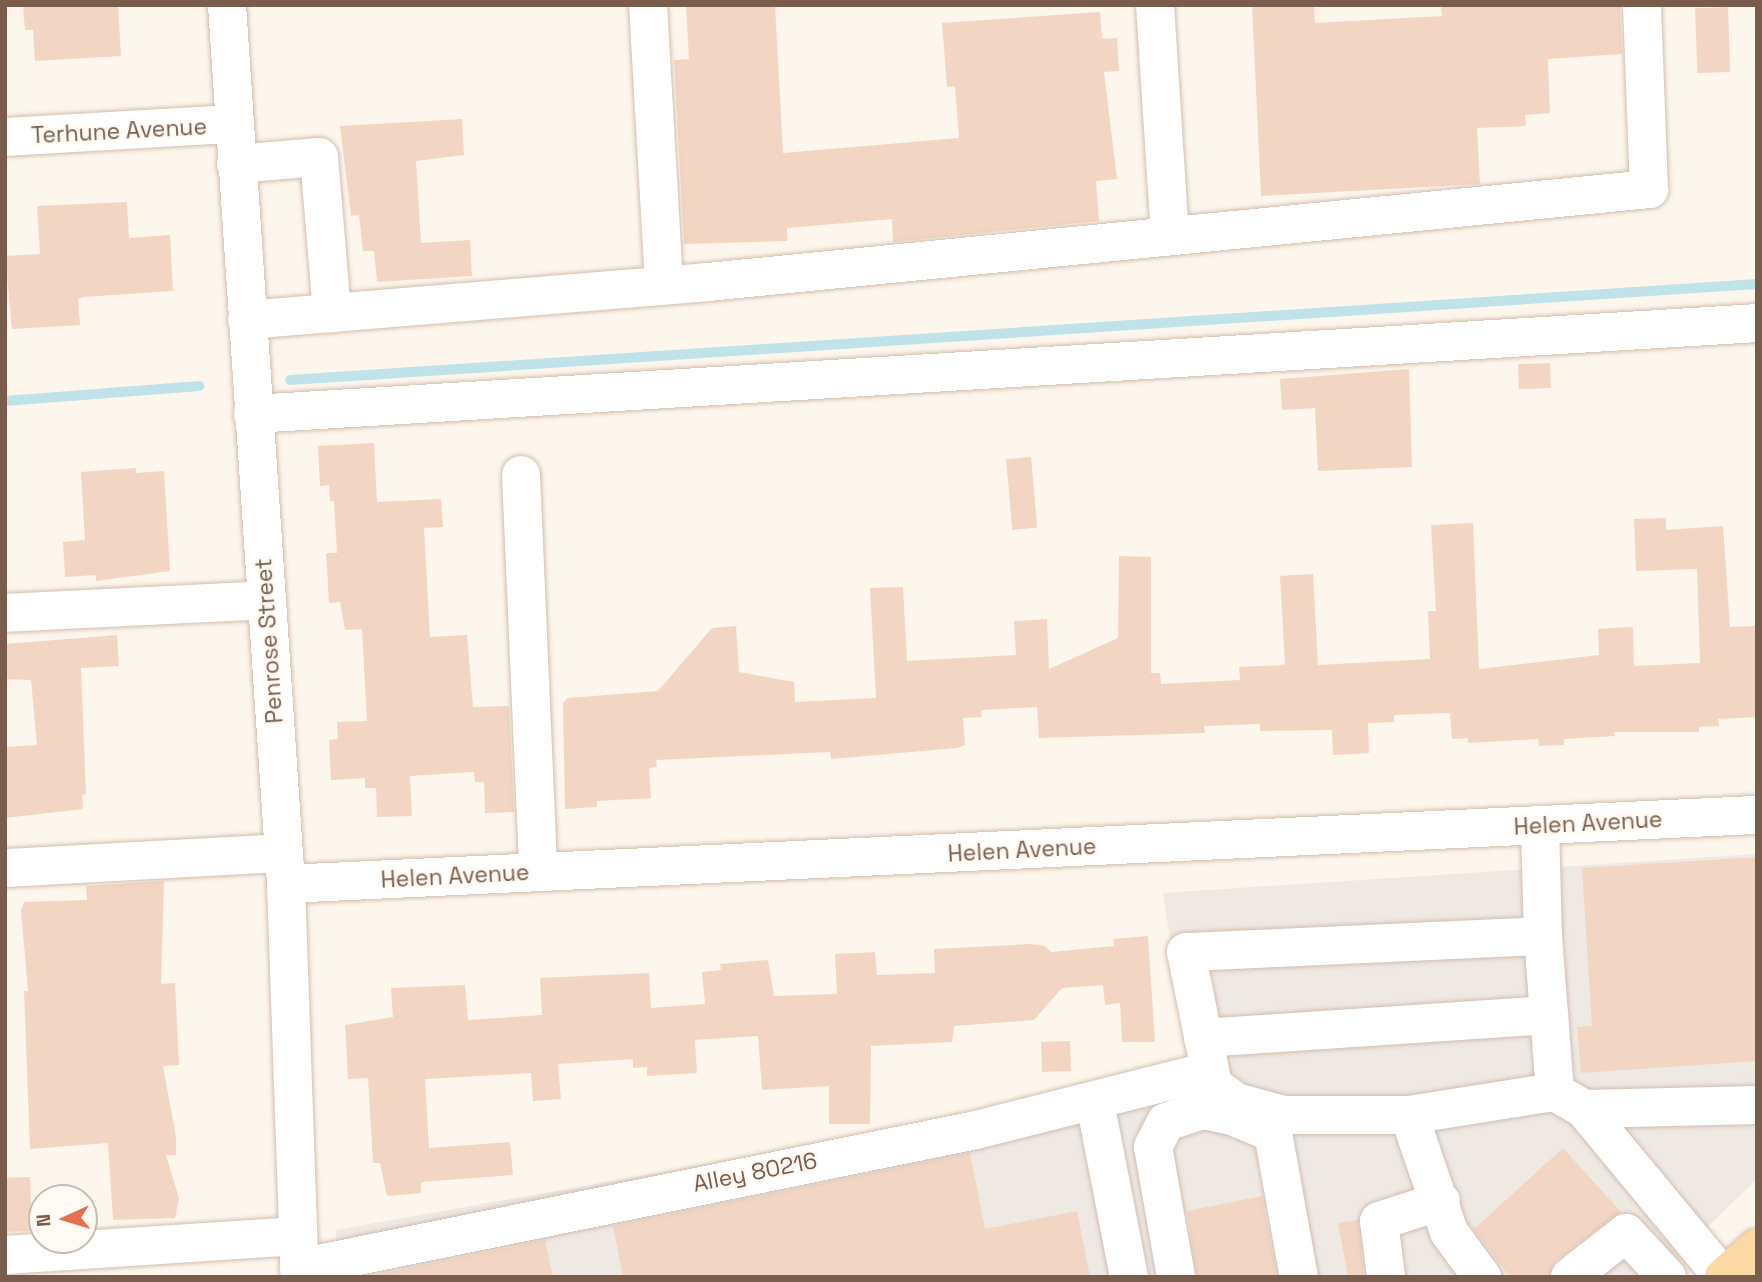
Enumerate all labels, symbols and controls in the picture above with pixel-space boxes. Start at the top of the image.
street label: Terhune Avenue [30,113,208,149]
street label: Penrose Street [249,557,289,725]
street label: Helen Avenue [1513,805,1663,841]
street label: Helen Avenue [947,832,1097,868]
street label: Helen Avenue [380,858,530,894]
street label: Alley 80216 [691,1146,819,1198]
north arrow [28,1184,98,1254]
text: N [31,1213,56,1228]

